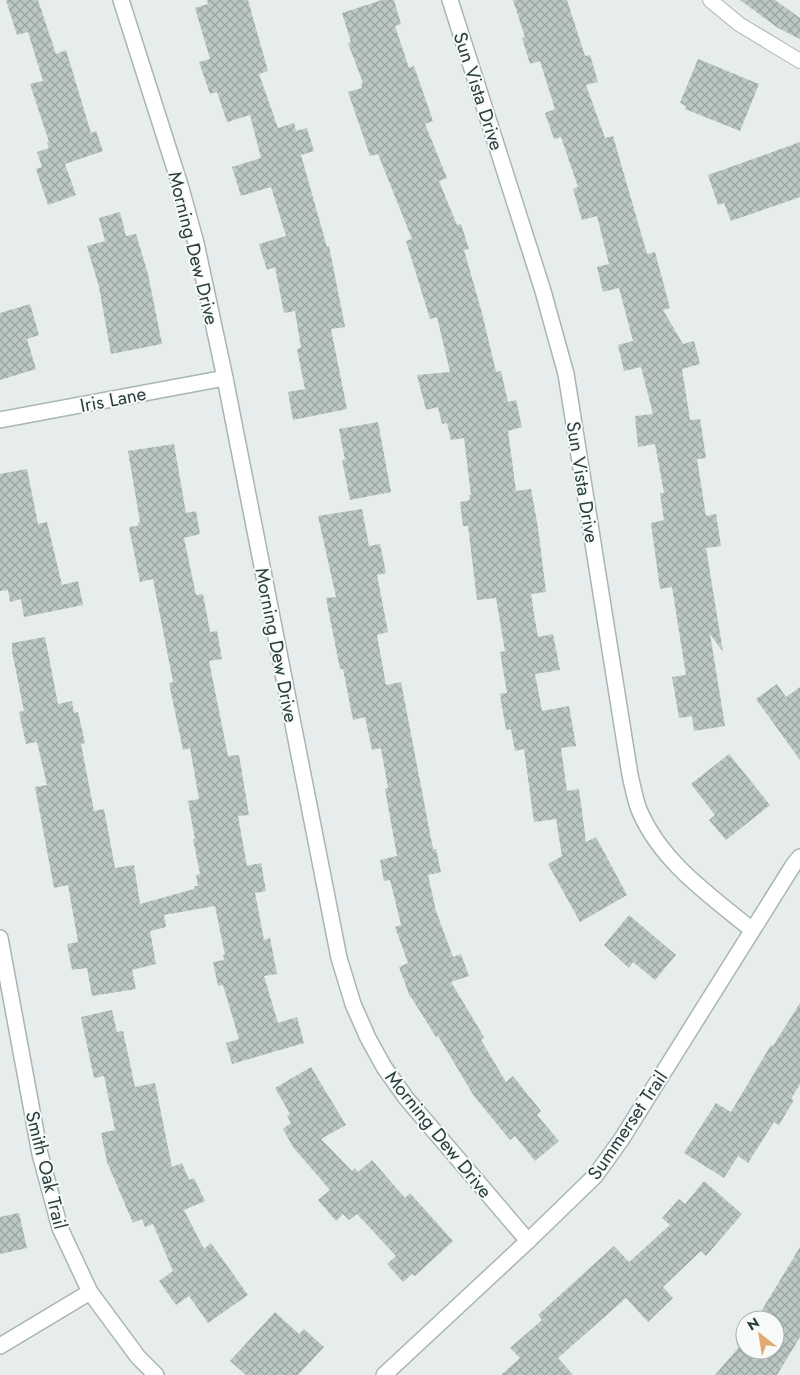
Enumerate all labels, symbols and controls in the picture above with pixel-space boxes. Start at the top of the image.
street label: Sun Vista Drive [447,29,510,154]
street label: Morning Dew Drive [161,169,226,328]
street label: Iris Lane [78,380,149,419]
street label: Sun Vista Drive [560,419,605,545]
street label: Morning Dew Drive [248,565,305,725]
street label: Morning Dew Drive [379,1065,499,1204]
street label: Summerset Trail [581,1065,674,1185]
street label: Smith Oak Trail [19,1108,74,1232]
north arrow [735,1310,785,1360]
text: N [743,1312,763,1335]

